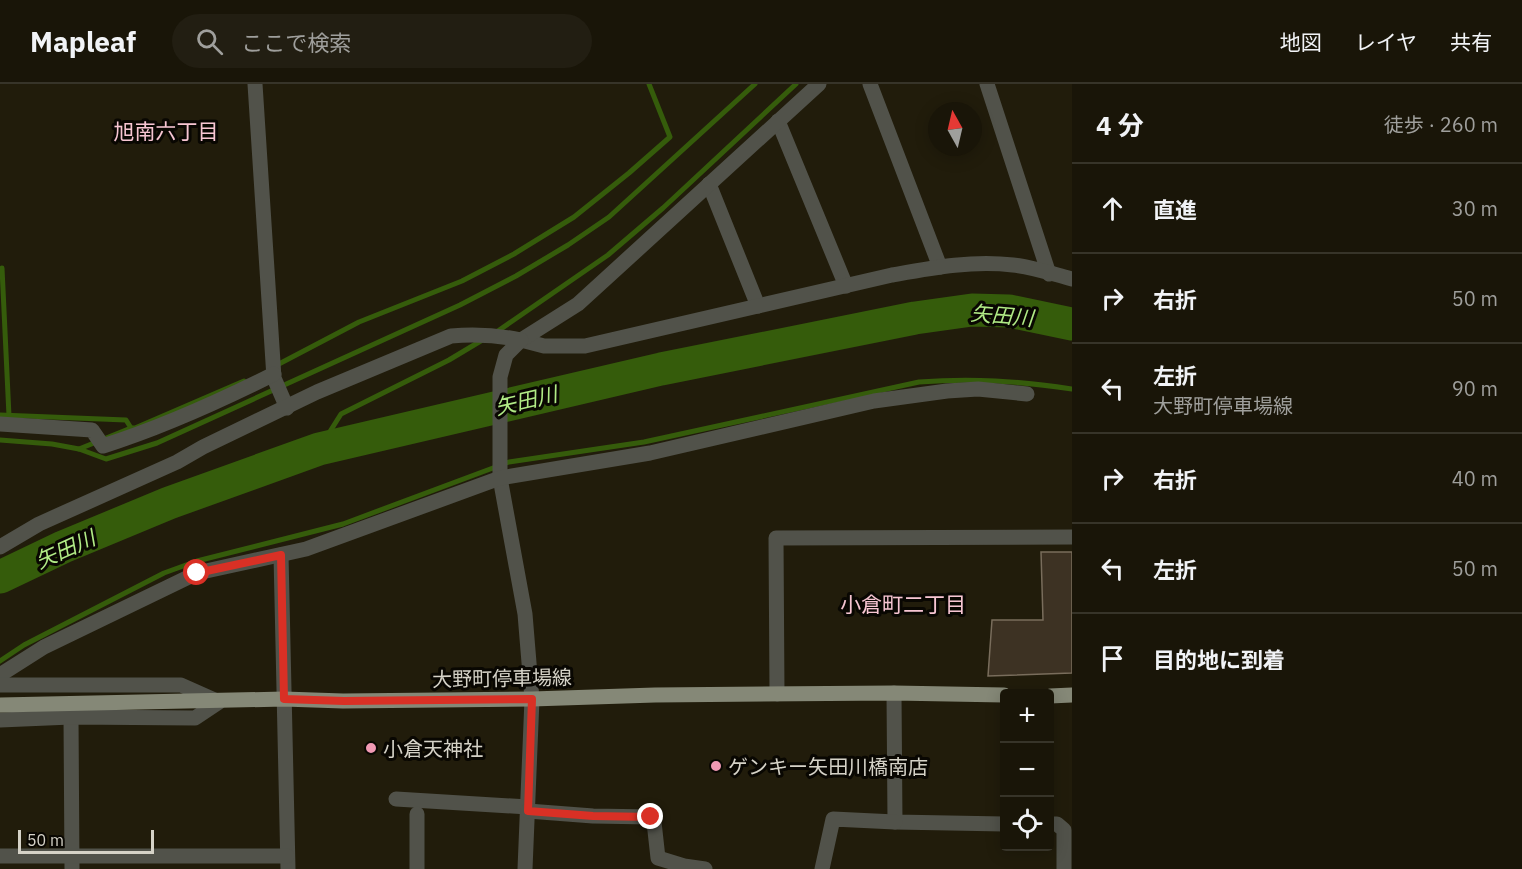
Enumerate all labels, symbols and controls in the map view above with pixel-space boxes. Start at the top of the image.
search box [172,14,592,68]
text: Mapleaf [30,23,136,60]
icon: search [193,25,226,58]
text: ここで検索 [241,28,351,57]
text: 地図 [1280,28,1322,56]
text: レイヤ [1355,28,1417,56]
text: 共有 [1450,28,1492,56]
north arrow [928,102,982,156]
text: 4 分 [1096,108,1144,142]
text: 徒歩 · 260 m [1384,111,1498,138]
district label: 旭南六丁目 [114,117,219,145]
icon: ahead [1096,192,1129,225]
text: 直進 [1153,195,1197,224]
text: 30 m [1452,195,1498,222]
icon: right [1096,282,1129,315]
text: 右折 [1153,285,1197,314]
text: 50 m [1452,285,1498,312]
water label: 矢田川 [969,298,1037,332]
text: 左折 [1153,361,1197,390]
icon: left [1096,372,1129,405]
text: 90 m [1452,375,1498,402]
water label: 矢田川 [492,379,562,421]
text: 大野町停車場線 [1153,392,1293,419]
icon: right [1096,462,1129,495]
text: 右折 [1153,465,1197,494]
text: 40 m [1452,465,1498,492]
water label: 矢田川 [31,523,101,575]
icon: left [1096,552,1129,585]
text: 左折 [1153,555,1197,584]
text: 50 m [1452,555,1498,582]
route start [183,559,209,585]
district label: 小倉町二丁目 [840,590,966,618]
icon: arrive [1096,642,1129,675]
text: 目的地に到着 [1153,645,1285,674]
street label: 大野町停車場線 [432,663,572,693]
map controls [1000,689,1054,851]
button: + [1000,689,1054,743]
place label: 小倉天神社 [383,735,483,762]
marker: 小倉天神社 [364,741,378,755]
button: − [1000,743,1054,797]
place label: ゲンキー矢田川橋南店 [728,753,928,780]
marker: ゲンキー矢田川橋南店 [709,759,723,773]
button: locate [1000,797,1054,851]
route end [637,803,663,829]
scale bar [18,827,154,854]
text: 50 m [27,830,64,850]

